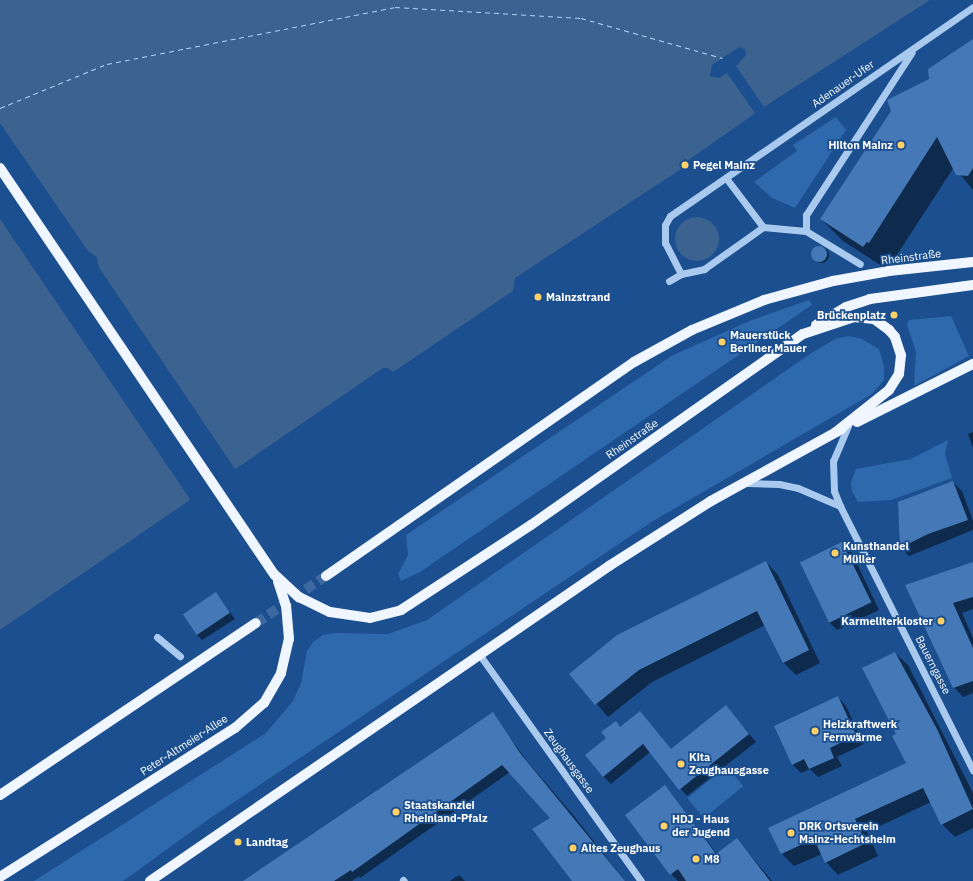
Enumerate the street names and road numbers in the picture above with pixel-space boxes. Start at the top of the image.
street label: Adenauer-Ufer [809,58,877,110]
street label: Rheinstraße [880,247,942,267]
street label: Rheinstraße [603,416,661,462]
street label: Bauerngasse [913,634,953,696]
street label: Peter-Altmeier-Allee [138,712,230,778]
street label: Zeughausgasse [541,726,597,796]

